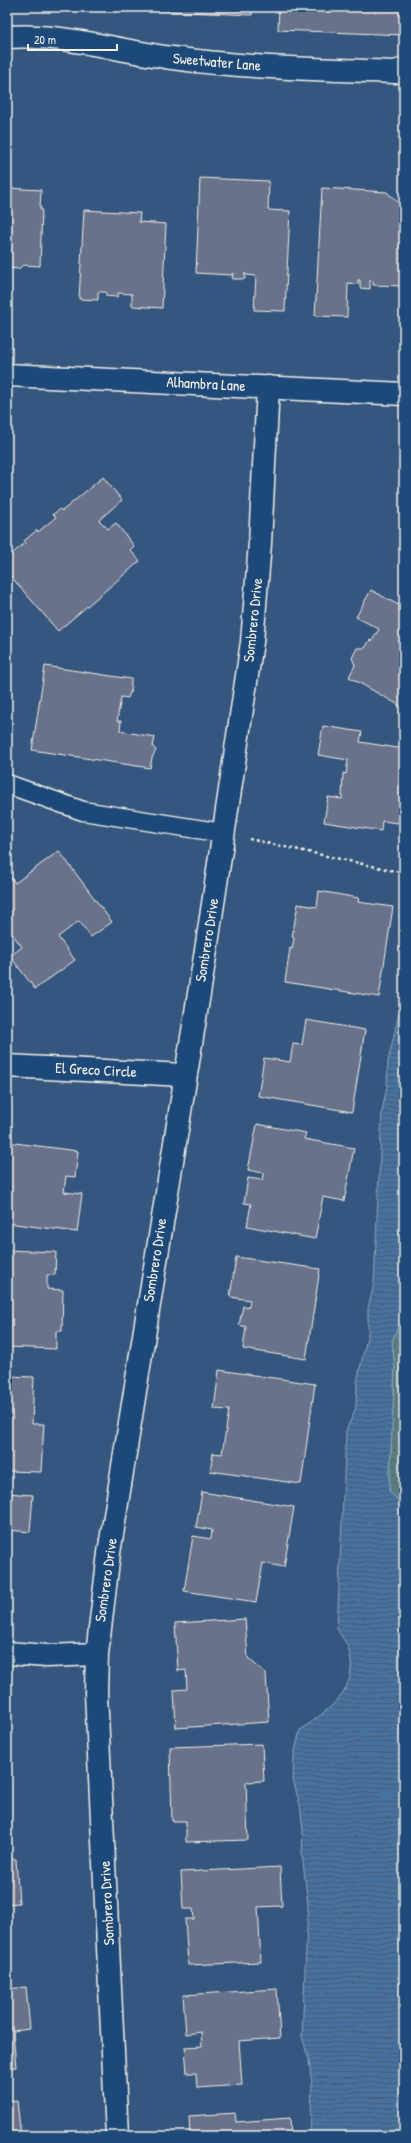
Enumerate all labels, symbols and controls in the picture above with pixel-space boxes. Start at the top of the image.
scale bar [28,26,117,52]
text: 20 m [34,31,56,48]
street label: Sweetwater Lane [172,47,262,76]
street label: Alhambra Lane [166,371,246,396]
street label: Sombrero Drive [238,577,267,663]
street label: Sombrero Drive [190,896,223,983]
street label: El Greco Circle [55,1057,137,1082]
street label: Sombrero Drive [138,1216,171,1303]
street label: Sombrero Drive [89,1537,122,1623]
street label: Sombrero Drive [94,1860,119,1946]

